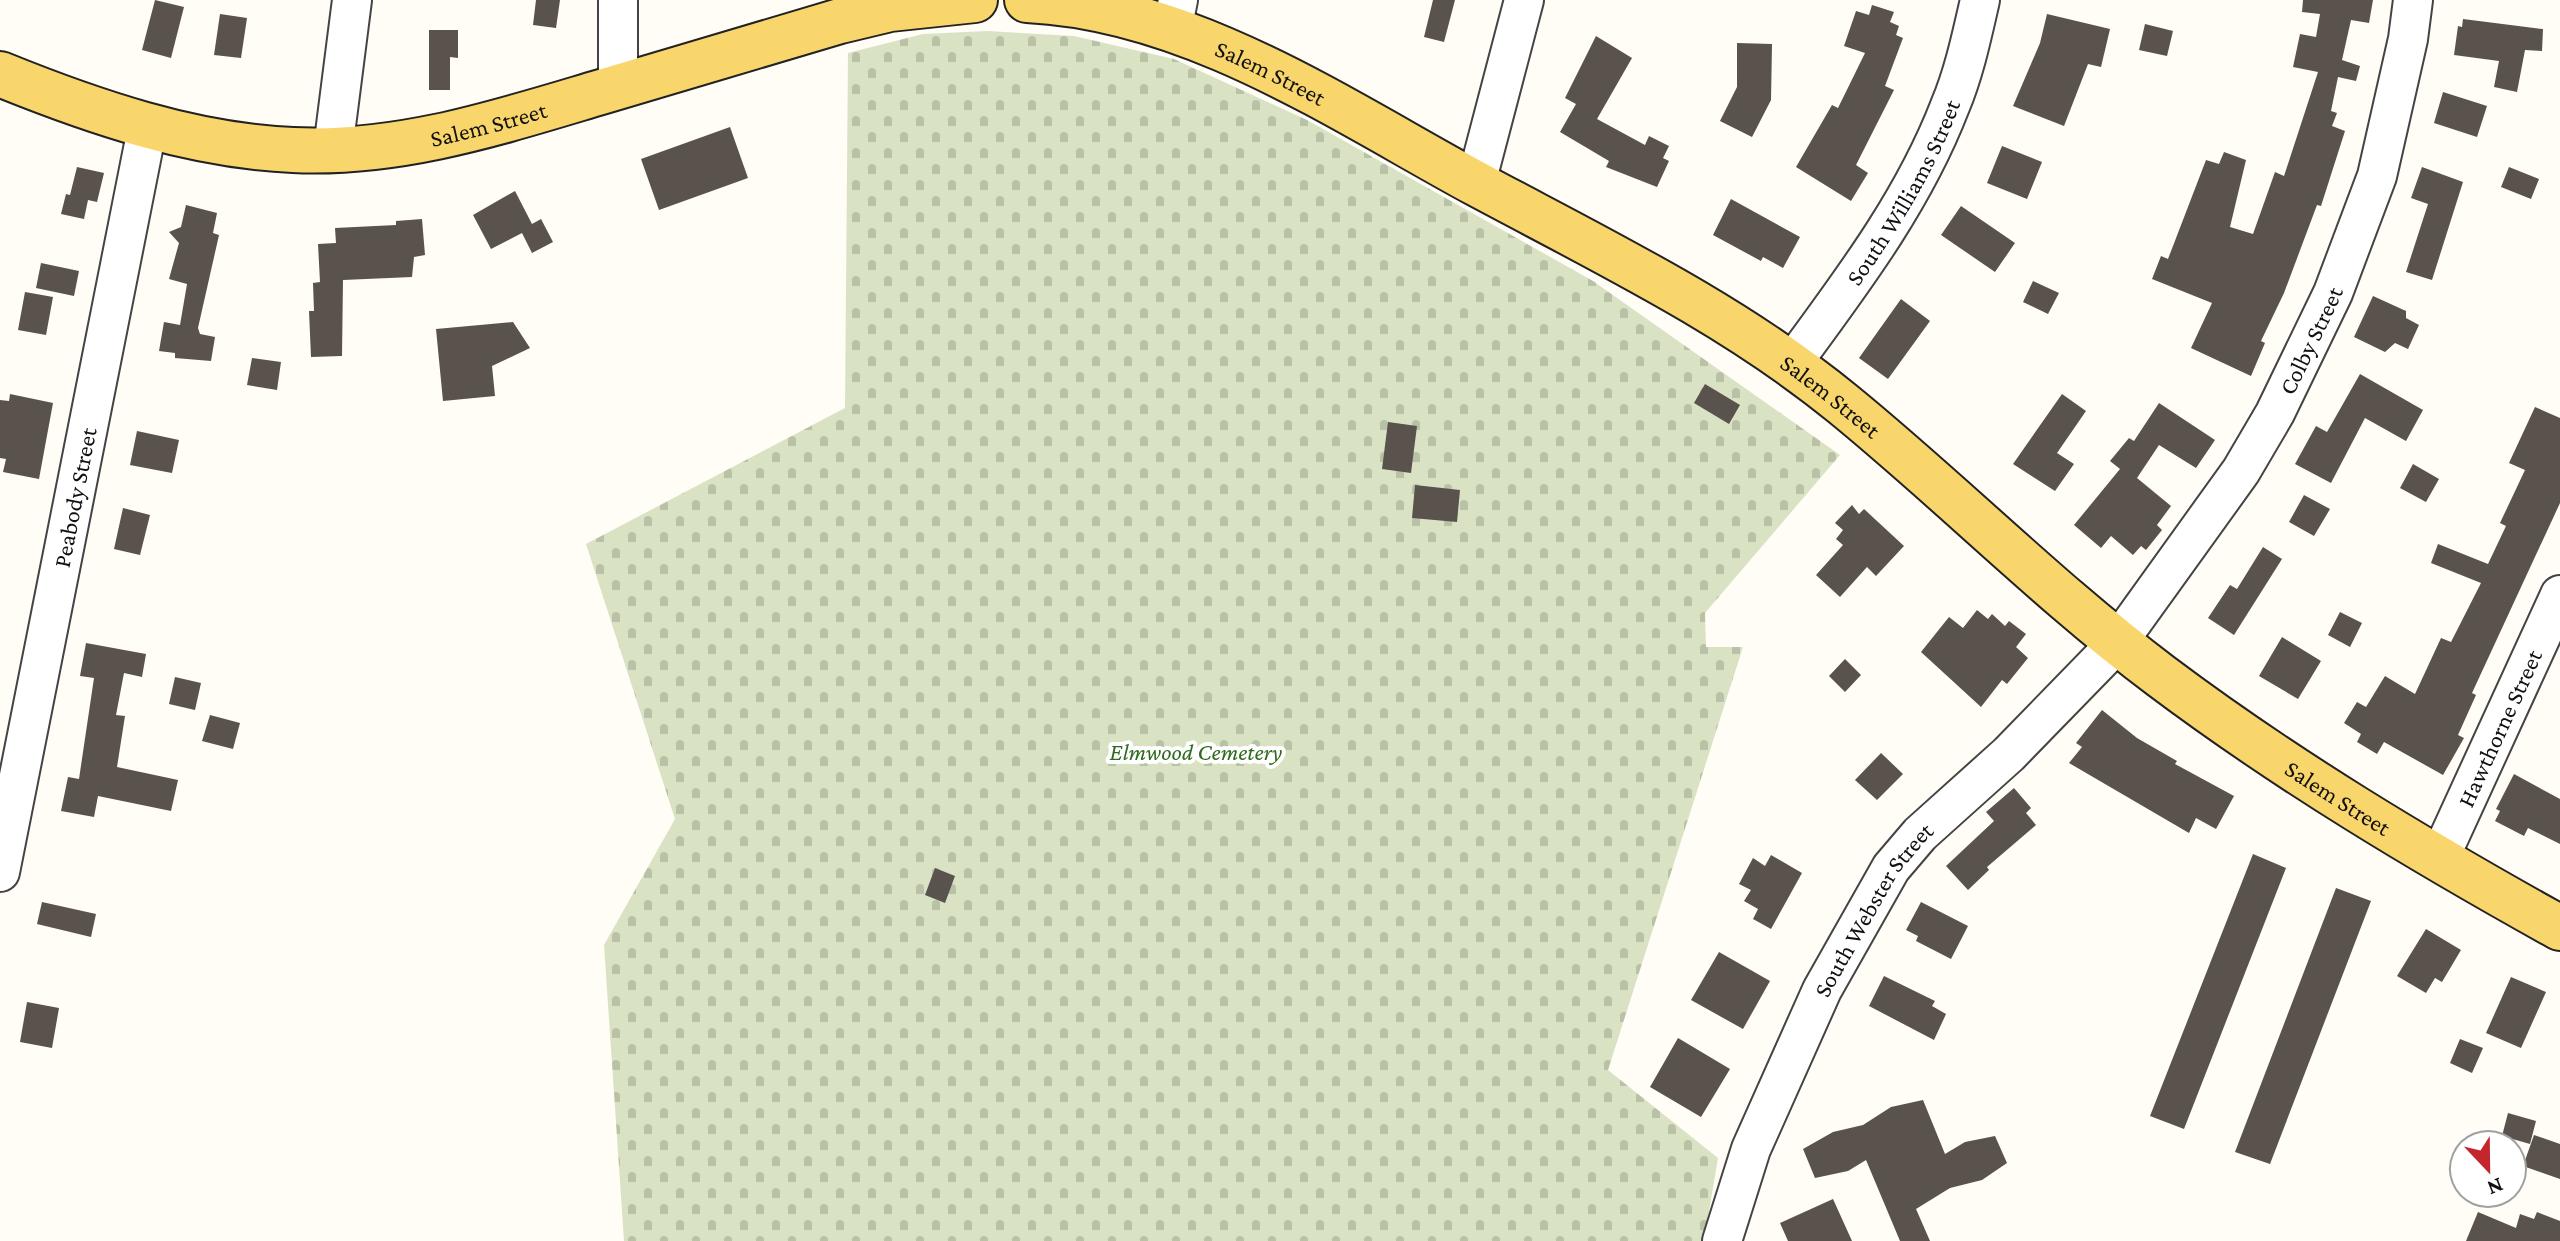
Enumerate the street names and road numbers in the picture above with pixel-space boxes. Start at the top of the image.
street label: Salem Street [1212,34,1331,111]
street label: South Williams Street [1840,94,1965,290]
street label: Salem Street [428,95,551,151]
street label: Colby Street [2273,282,2348,399]
street label: Salem Street [1776,348,1887,444]
street label: Peabody Street [47,424,101,569]
street label: Hawthorne Street [2451,644,2547,811]
street label: Salem Street [2281,754,2397,841]
street label: South Webster Street [1807,816,1938,1001]

